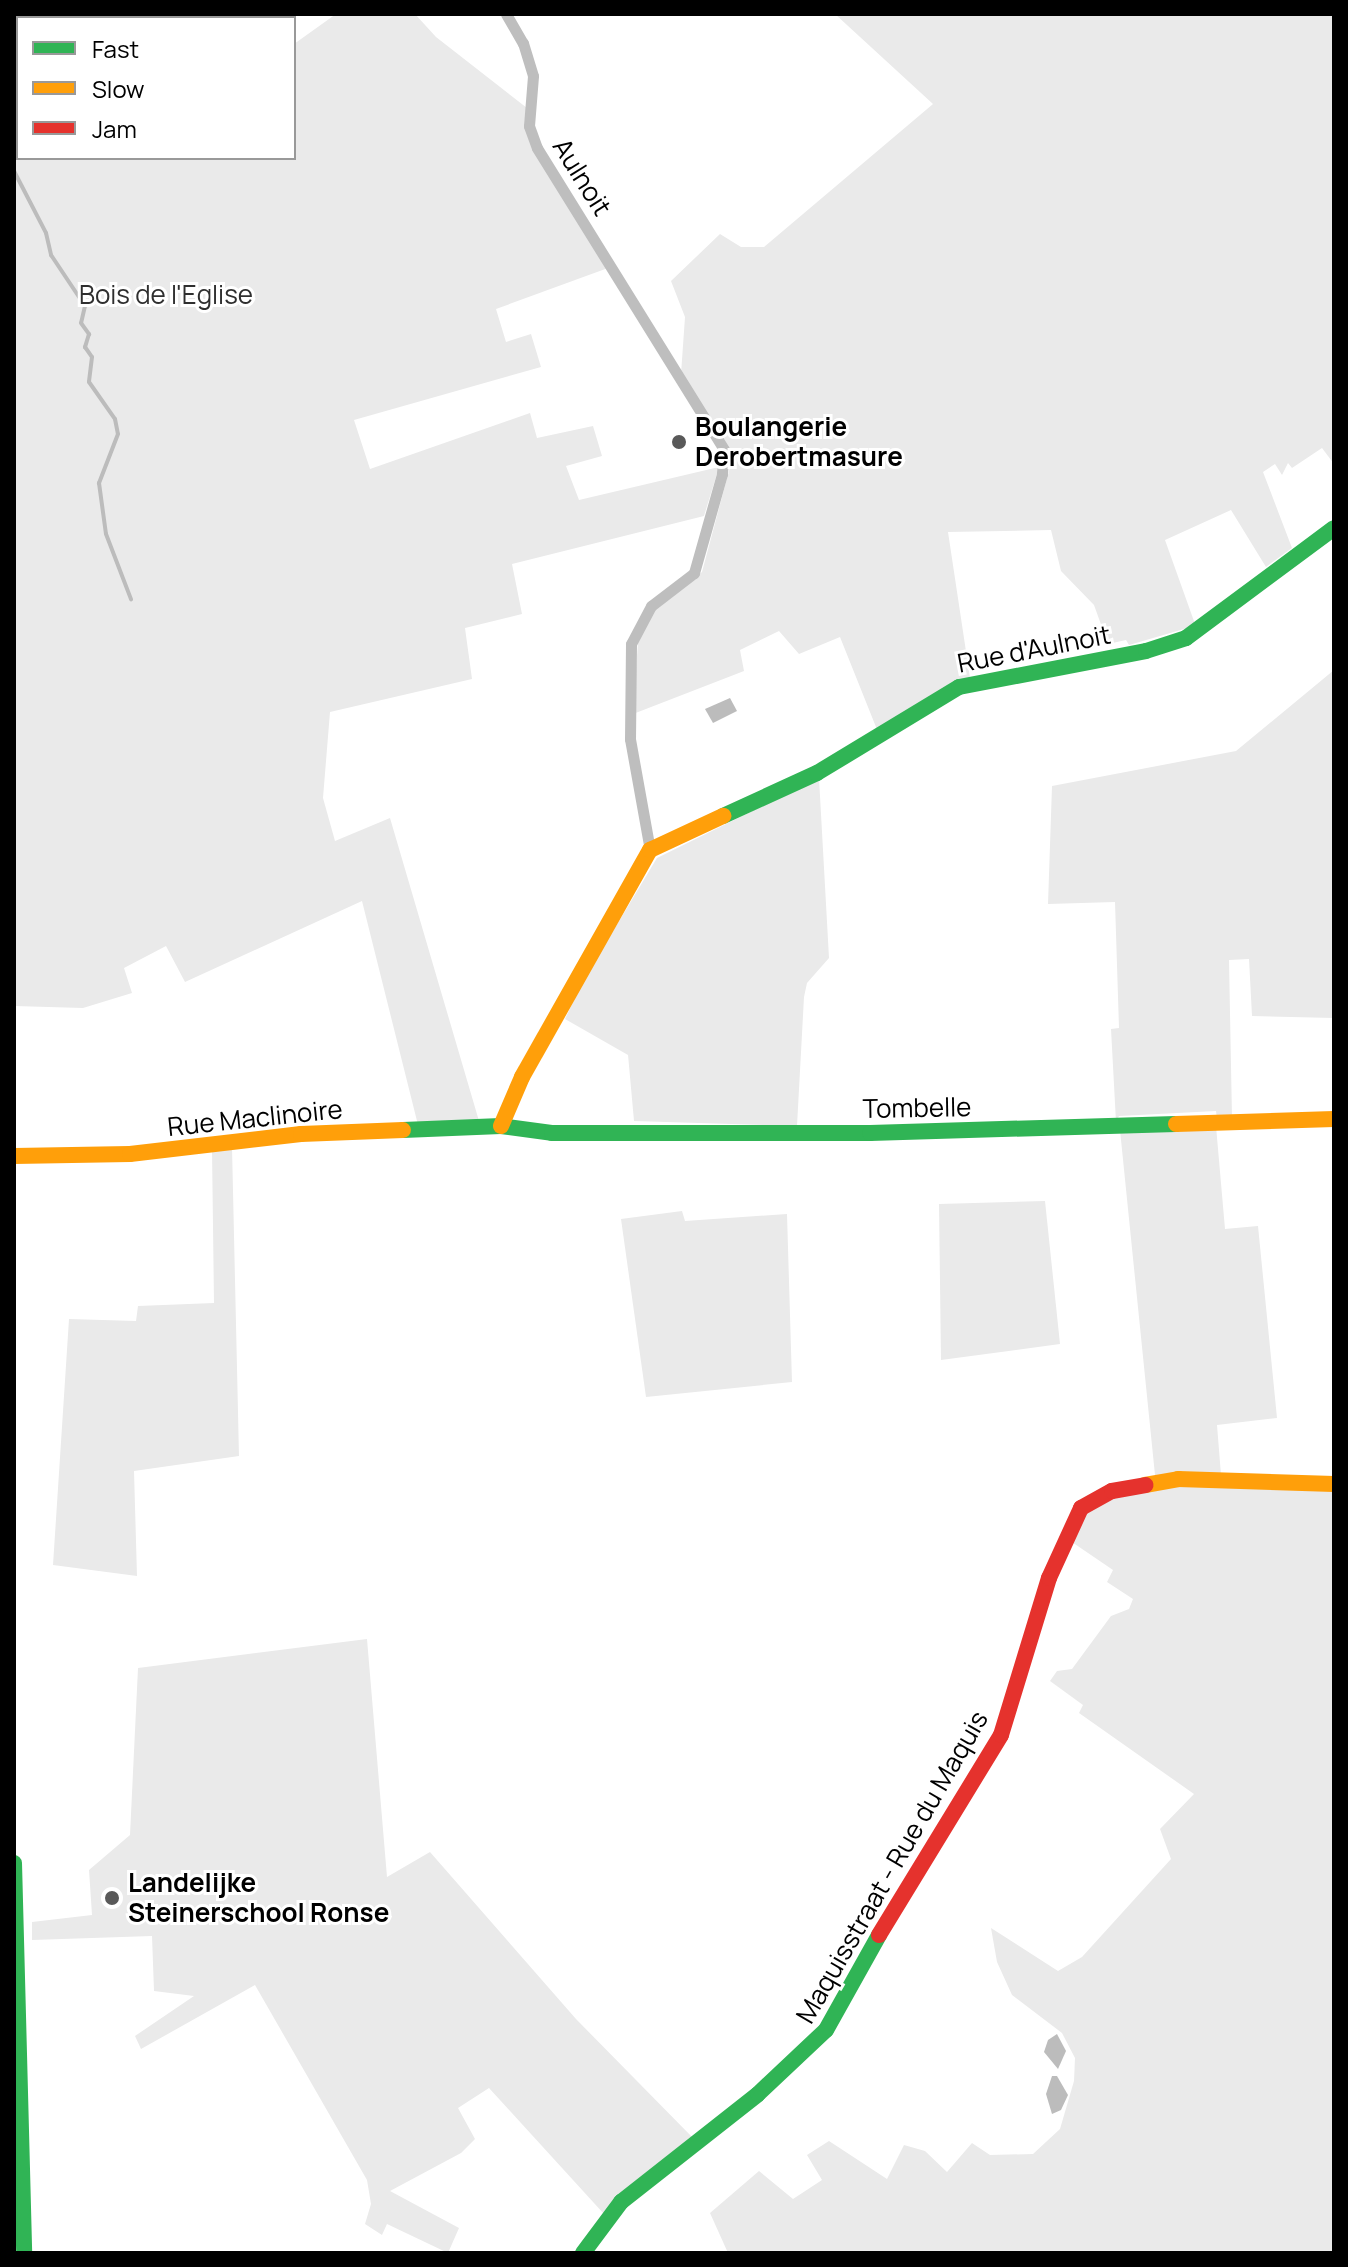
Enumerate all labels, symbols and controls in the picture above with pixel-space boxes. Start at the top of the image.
legend [16,16,296,160]
text: Fast [92,32,139,65]
text: Slow [92,72,145,105]
text: Jam [92,112,137,145]
street label: Aulnoit [546,133,618,221]
park label: Bois de l'Eglise [79,279,253,311]
place label: Boulangerie Derobertmasure [695,411,903,472]
marker: Boulangerie Derobertmasure [670,433,688,451]
street label: Rue d'Aulnoit [955,619,1113,679]
street label: Tombelle [862,1091,972,1125]
street label: Rue Maclinoire [166,1093,344,1143]
street label: Maquisstraat - Rue du Maquis [790,1705,994,2029]
place label: Landelijke Steinerschool Ronse [128,1867,389,1928]
marker: Landelijke Steinerschool Ronse [103,1889,121,1907]

